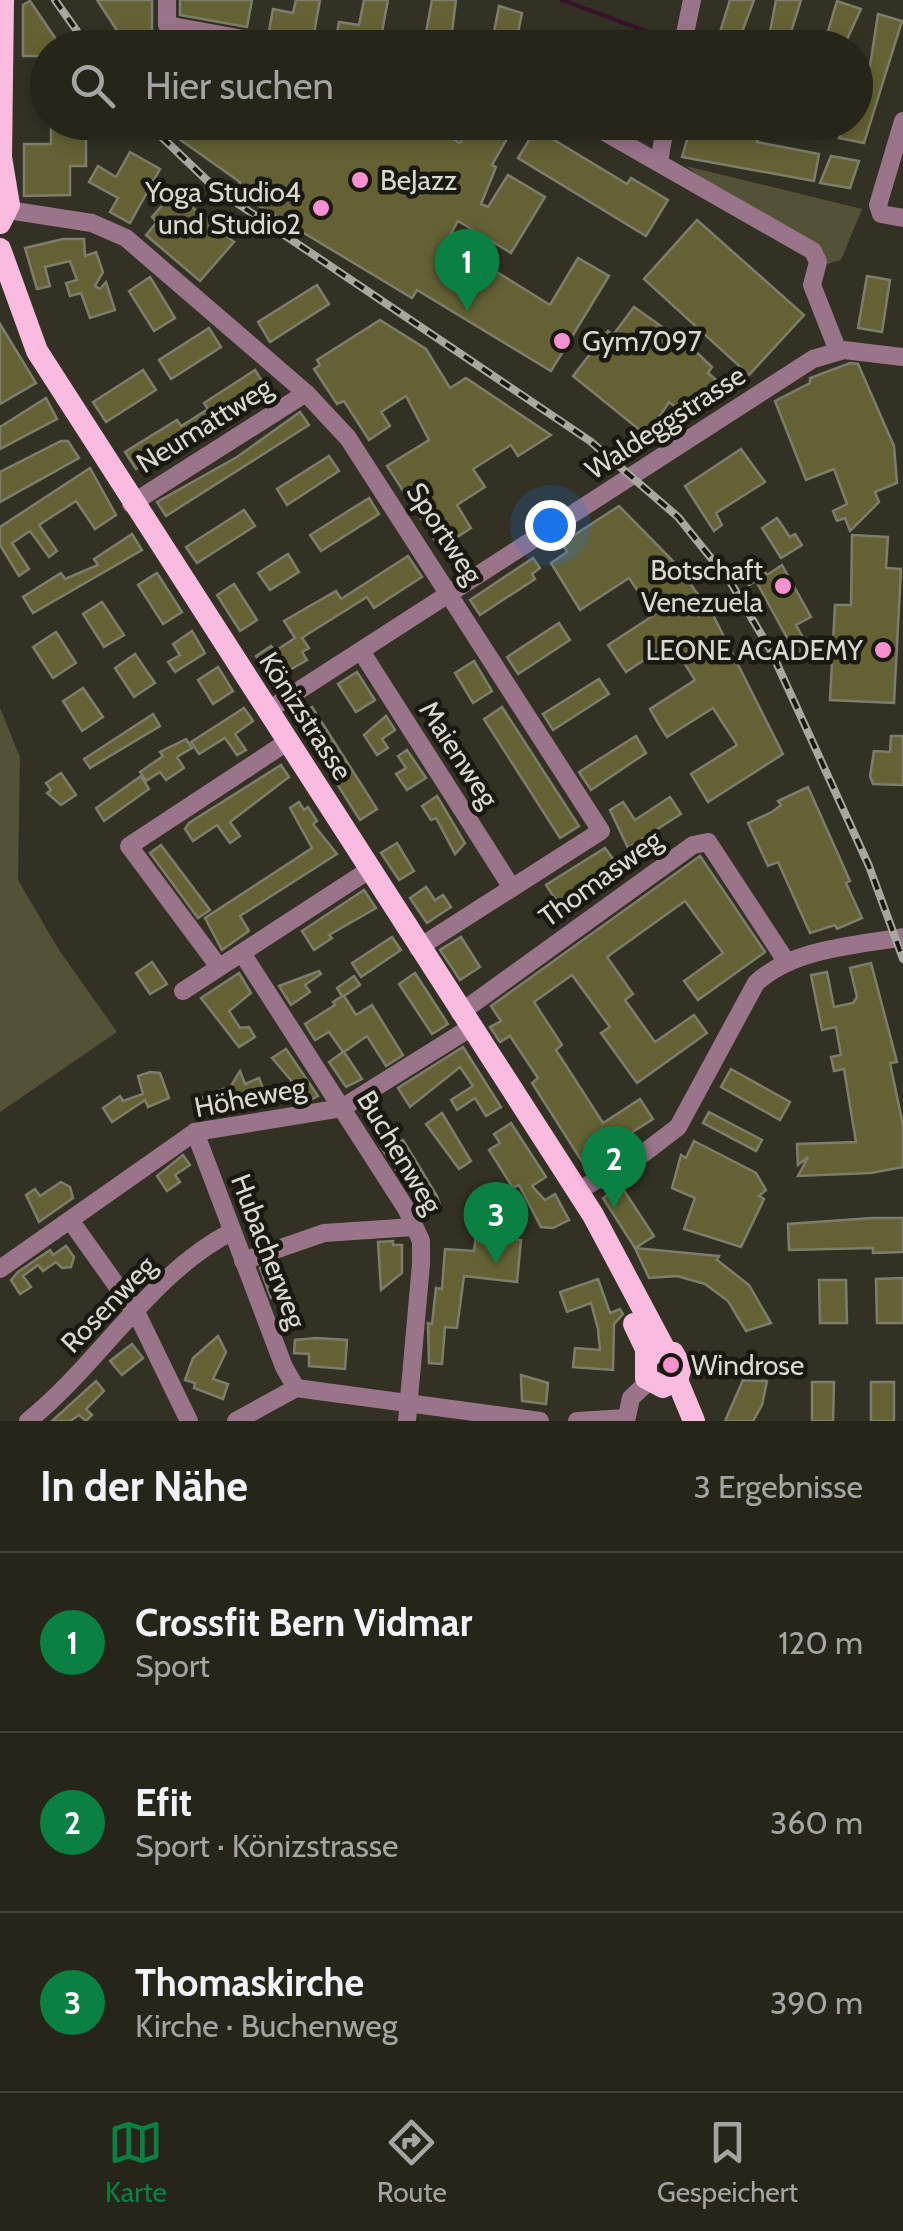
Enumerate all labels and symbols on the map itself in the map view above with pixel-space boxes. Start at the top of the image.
place label: BeJazz [380,163,457,197]
marker: BeJazz [349,169,371,191]
place label: Yoga Studio4 und Studio2 [144,175,301,241]
marker: Yoga Studio4 und Studio2 [310,197,332,219]
pin: 1 [434,228,500,311]
place label: Gym7097 [582,324,702,358]
marker: Gym7097 [551,330,573,352]
street label: Waldeggstrasse [579,358,751,486]
street label: Neumattweg [130,369,279,480]
street label: Sportweg [400,476,491,591]
your location [525,500,576,551]
place label: Botschaft Venezuela [641,553,764,619]
marker: Botschaft Venezuela [772,575,794,597]
place label: LEONE ACADEMY [645,633,864,667]
marker: LEONE ACADEMY [872,639,894,661]
street label: Könizstrasse [252,646,360,786]
street label: Maienweg [412,694,507,815]
street label: Thomasweg [532,821,669,934]
street label: Höheweg [191,1069,310,1124]
street label: Buchenweg [350,1084,450,1221]
pin: 2 [582,1126,646,1208]
street label: Hubacherweg [224,1169,314,1334]
pin: 3 [464,1182,528,1264]
street label: Rosenweg [54,1248,163,1360]
place label: Windrose [691,1348,804,1382]
marker: Windrose [660,1354,682,1376]

